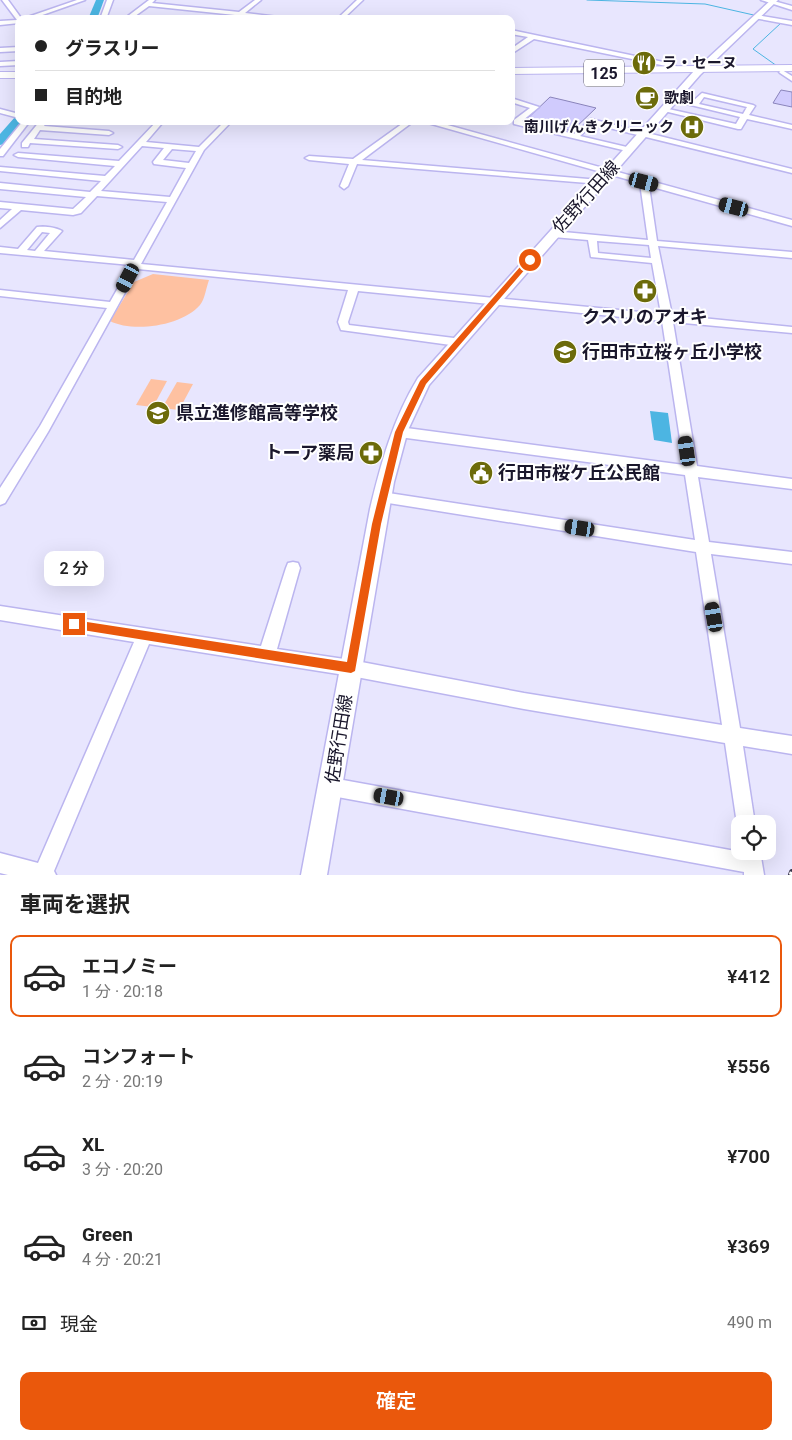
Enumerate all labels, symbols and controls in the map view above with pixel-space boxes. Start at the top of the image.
text: グラスリー [65,37,160,60]
restaurant icon: ラ・セーヌ [631,50,657,76]
place label: ラ・セーヌ [662,54,737,72]
road number: 125 [584,59,624,86]
text: 目的地 [65,85,122,108]
cafe icon: 歌劇 [634,85,660,111]
place label: 歌劇 [664,89,694,107]
hospital icon: 南川げんきクリニック [679,114,705,140]
place label: 南川げんきクリニック [524,118,674,136]
street label: 佐野行田線 [548,156,624,237]
car [627,171,660,193]
car [717,196,750,218]
route start [519,249,541,271]
car [114,261,141,295]
pharmacy icon: クスリのアオキ [632,278,658,304]
place label: クスリのアオキ [582,306,708,327]
school or university icon: 行田市立桜ヶ丘小学校 [552,339,578,365]
place label: 行田市立桜ヶ丘小学校 [582,341,762,362]
school or university icon: 県立進修館高等学校 [145,400,171,426]
place label: 県立進修館高等学校 [176,402,338,423]
car [677,435,696,467]
pharmacy icon: トーア薬局 [358,440,384,466]
place label: トーア薬局 [265,442,354,463]
public building icon: 行田市桜ケ丘公民館 [468,460,494,486]
place label: 行田市桜ケ丘公民館 [498,462,660,483]
car [564,518,595,538]
callout: 2 分 [44,552,104,586]
text: 2 分 [59,559,89,578]
car [704,601,723,633]
route end [63,613,85,635]
street label: 佐野行田線 [321,693,356,785]
car [372,787,405,807]
map controls [731,815,776,860]
button: locate [731,815,776,860]
text: 車両を選択 [20,892,130,917]
icon: car [22,954,67,999]
text: エコノミー [82,955,177,978]
text: ¥412 [727,965,770,988]
text: 1 分 · 20:18 [82,982,163,1001]
icon: car [22,1044,67,1089]
text: コンフォート [82,1045,195,1068]
text: ¥556 [727,1055,770,1078]
text: 2 分 · 20:19 [82,1072,163,1091]
text: XL [82,1133,104,1156]
icon: car [22,1134,67,1179]
text: ¥700 [727,1145,770,1168]
text: 3 分 · 20:20 [82,1160,163,1179]
text: Green [82,1223,133,1246]
icon: car [22,1224,67,1269]
text: ¥369 [727,1235,770,1258]
text: 4 分 · 20:21 [82,1250,163,1269]
icon: cash [20,1309,48,1337]
text: 現金 [60,1313,98,1336]
text: 490 m [727,1313,772,1332]
button: 確定 [20,1372,772,1430]

